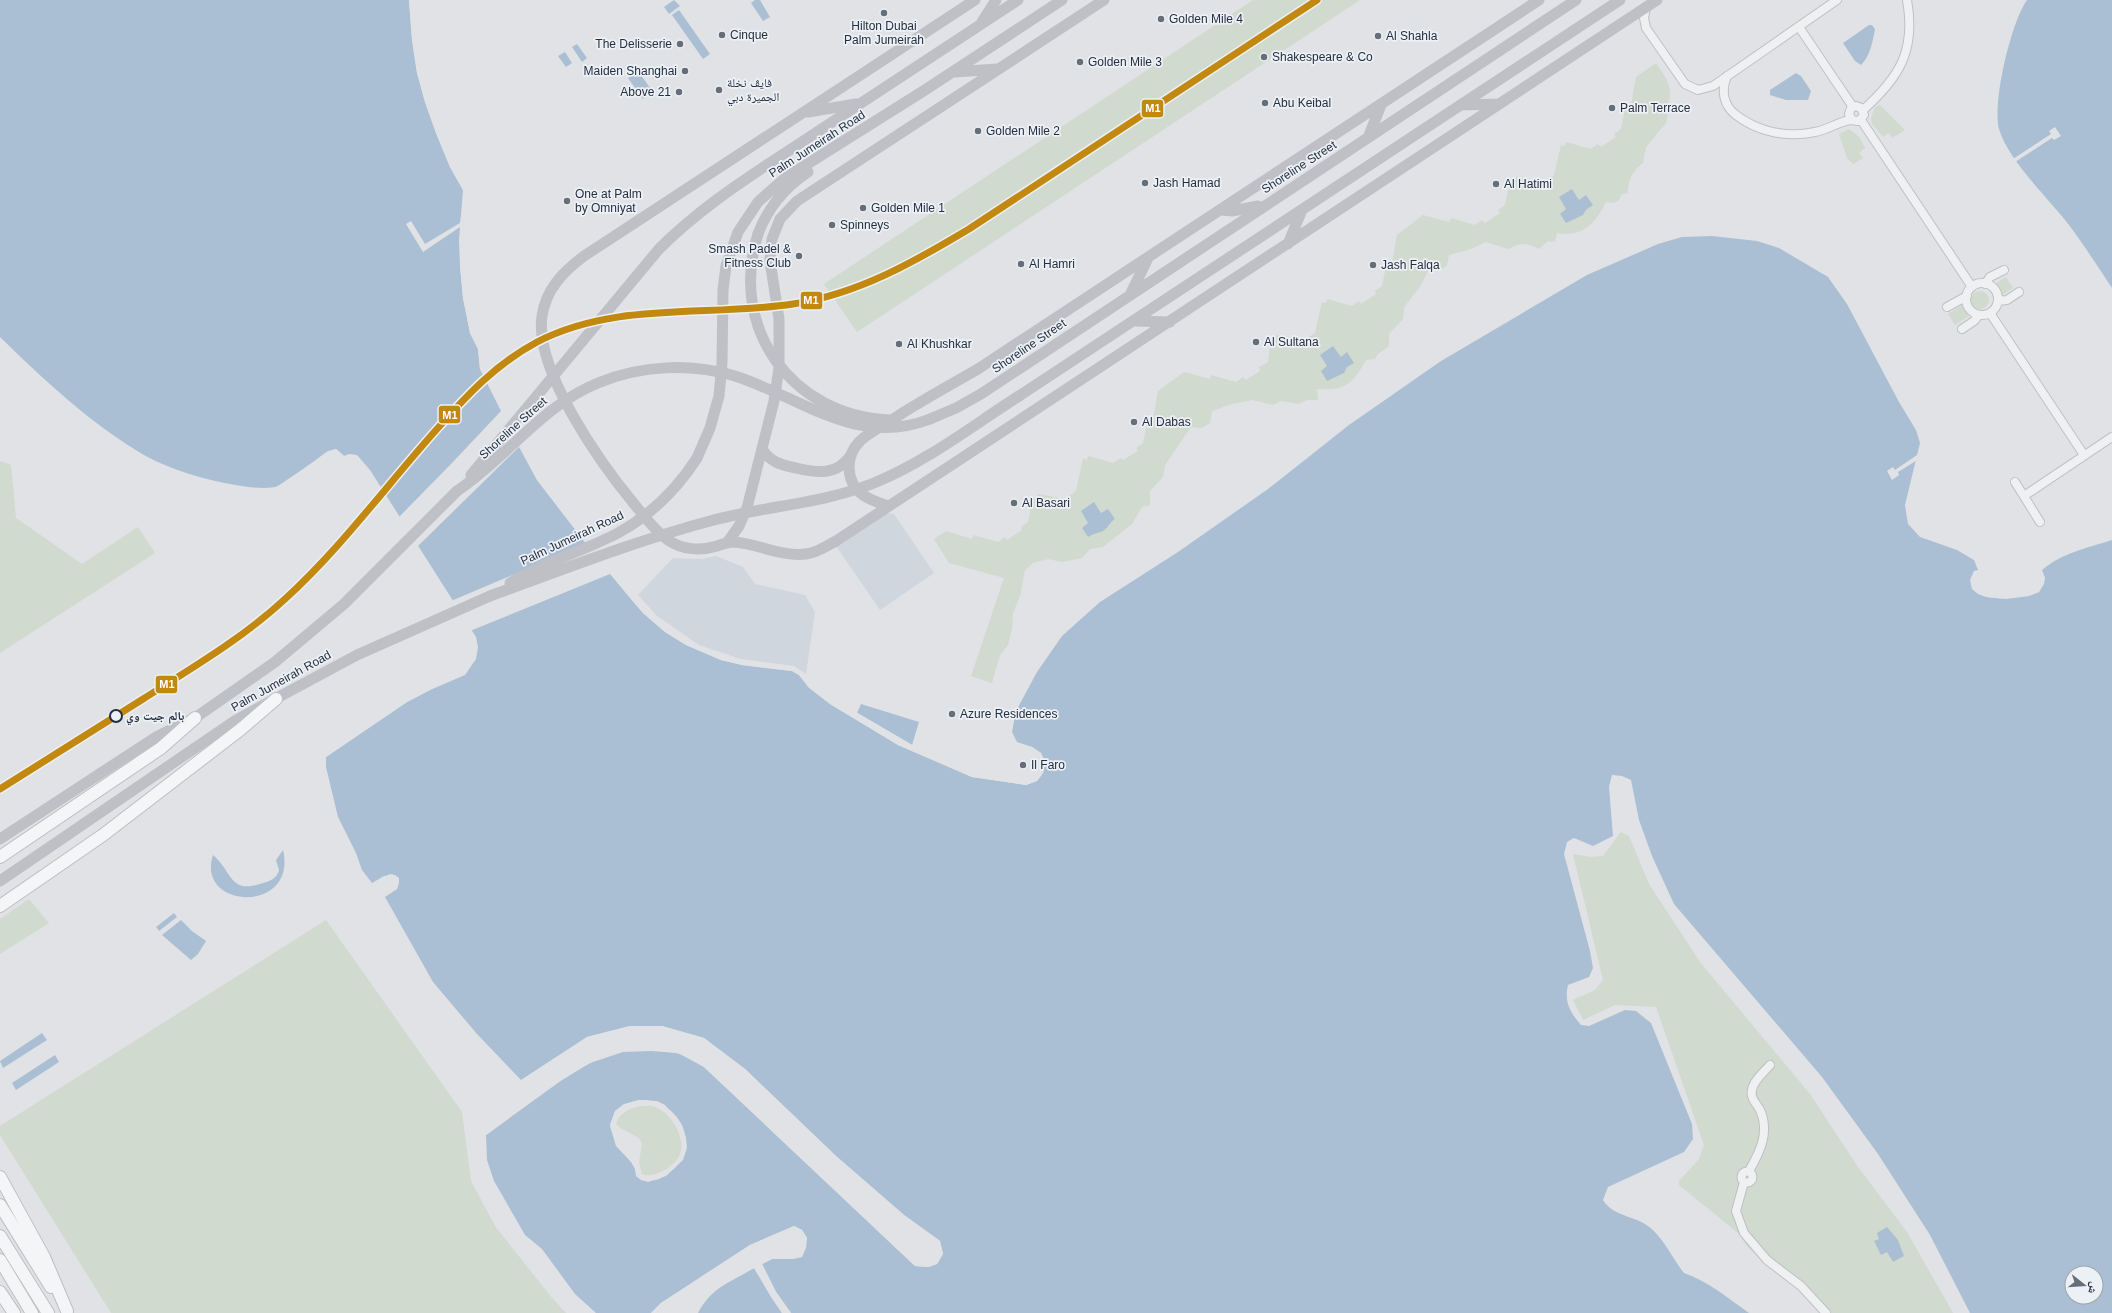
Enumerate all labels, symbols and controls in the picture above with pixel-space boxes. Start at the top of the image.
marker: Hilton Dubai Palm Jumeirah [879,8,889,18]
place label: Golden Mile 4 [1169,12,1243,26]
marker: Golden Mile 4 [1156,14,1166,24]
place label: Hilton Dubai Palm Jumeirah [844,19,924,47]
place label: Cinque [730,28,768,42]
place label: Al Shahla [1386,29,1438,43]
marker: Cinque [717,30,727,40]
marker: Al Shahla [1373,31,1383,41]
place label: The Delisserie [595,37,672,51]
marker: The Delisserie [675,39,685,49]
place label: Shakespeare & Co [1272,50,1373,64]
marker: Shakespeare & Co [1259,52,1269,62]
place label: Golden Mile 3 [1088,55,1162,69]
marker: Golden Mile 3 [1075,57,1085,67]
place label: Maiden Shanghai [584,64,677,78]
marker: Maiden Shanghai [680,66,690,76]
place label: فايڤ نخلة الجميرة دبي [727,76,779,107]
place label: Above 21 [620,85,671,99]
marker: فايڤ نخلة الجميرة دبي [714,85,724,95]
marker: Above 21 [674,87,684,97]
place label: Abu Keibal [1273,96,1331,110]
marker: Abu Keibal [1260,98,1270,108]
line badge: M1 [1141,99,1164,118]
place label: Palm Terrace [1620,101,1691,115]
text: M1 [1145,102,1161,114]
marker: Palm Terrace [1607,103,1617,113]
street label: Palm Jumeirah Road [766,108,868,180]
place label: Golden Mile 2 [986,124,1060,138]
marker: Golden Mile 2 [973,126,983,136]
street label: Shoreline Street [1259,137,1339,196]
place label: Jash Hamad [1153,176,1220,190]
place label: Al Hatimi [1504,177,1552,191]
marker: Jash Hamad [1140,178,1150,188]
marker: Al Hatimi [1491,179,1501,189]
place label: One at Palm by Omniyat [575,187,642,215]
marker: One at Palm by Omniyat [562,196,572,206]
place label: Golden Mile 1 [871,201,945,215]
marker: Golden Mile 1 [858,203,868,213]
place label: Spinneys [840,218,889,232]
marker: Spinneys [827,220,837,230]
place label: Smash Padel & Fitness Club [708,242,791,270]
marker: Smash Padel & Fitness Club [794,251,804,261]
place label: Al Hamri [1029,257,1075,271]
place label: Jash Falqa [1381,258,1440,272]
marker: Al Hamri [1016,259,1026,269]
marker: Jash Falqa [1368,260,1378,270]
line badge: M1 [800,291,823,310]
text: M1 [803,294,819,306]
street label: Shoreline Street [989,316,1069,376]
place label: Al Sultana [1264,335,1319,349]
place label: Al Khushkar [907,337,972,351]
marker: Al Sultana [1251,337,1261,347]
marker: Al Khushkar [894,339,904,349]
street label: Shoreline Street [476,394,550,462]
line badge: M1 [438,405,461,424]
text: M1 [442,409,458,421]
place label: Al Dabas [1142,415,1191,429]
marker: Al Dabas [1129,417,1139,427]
place label: Al Basari [1022,496,1070,510]
marker: Al Basari [1009,498,1019,508]
street label: Palm Jumeirah Road [518,508,626,568]
street label: Palm Jumeirah Road [229,648,333,714]
line badge: M1 [155,675,178,694]
text: M1 [159,678,175,690]
place label: Azure Residences [960,707,1057,721]
marker: بالم جيت وي [109,709,123,723]
place label: بالم جيت وي [126,709,184,726]
marker: Azure Residences [947,709,957,719]
place label: Il Faro [1031,758,1065,772]
marker: Il Faro [1018,760,1028,770]
north arrow [2064,1265,2104,1305]
text: ش [2084,1280,2101,1296]

